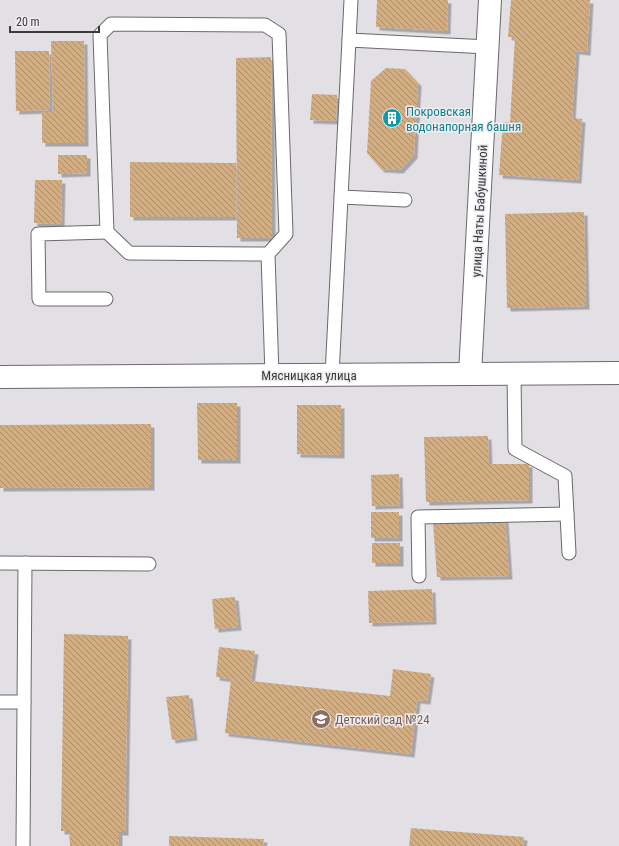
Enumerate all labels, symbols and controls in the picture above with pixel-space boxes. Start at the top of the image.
scale bar [10,8,99,34]
text: 20 m [16,15,40,29]
place label: Покровская водонапорная башня [406,104,521,134]
building icon: Покровская водонапорная башня [381,107,403,129]
street label: улица Наты Бабушкиной [469,144,490,278]
street label: Мясницкая улица [261,368,357,383]
school or university icon: Детский сад №24 [310,708,332,730]
place label: Детский сад №24 [335,712,430,727]

